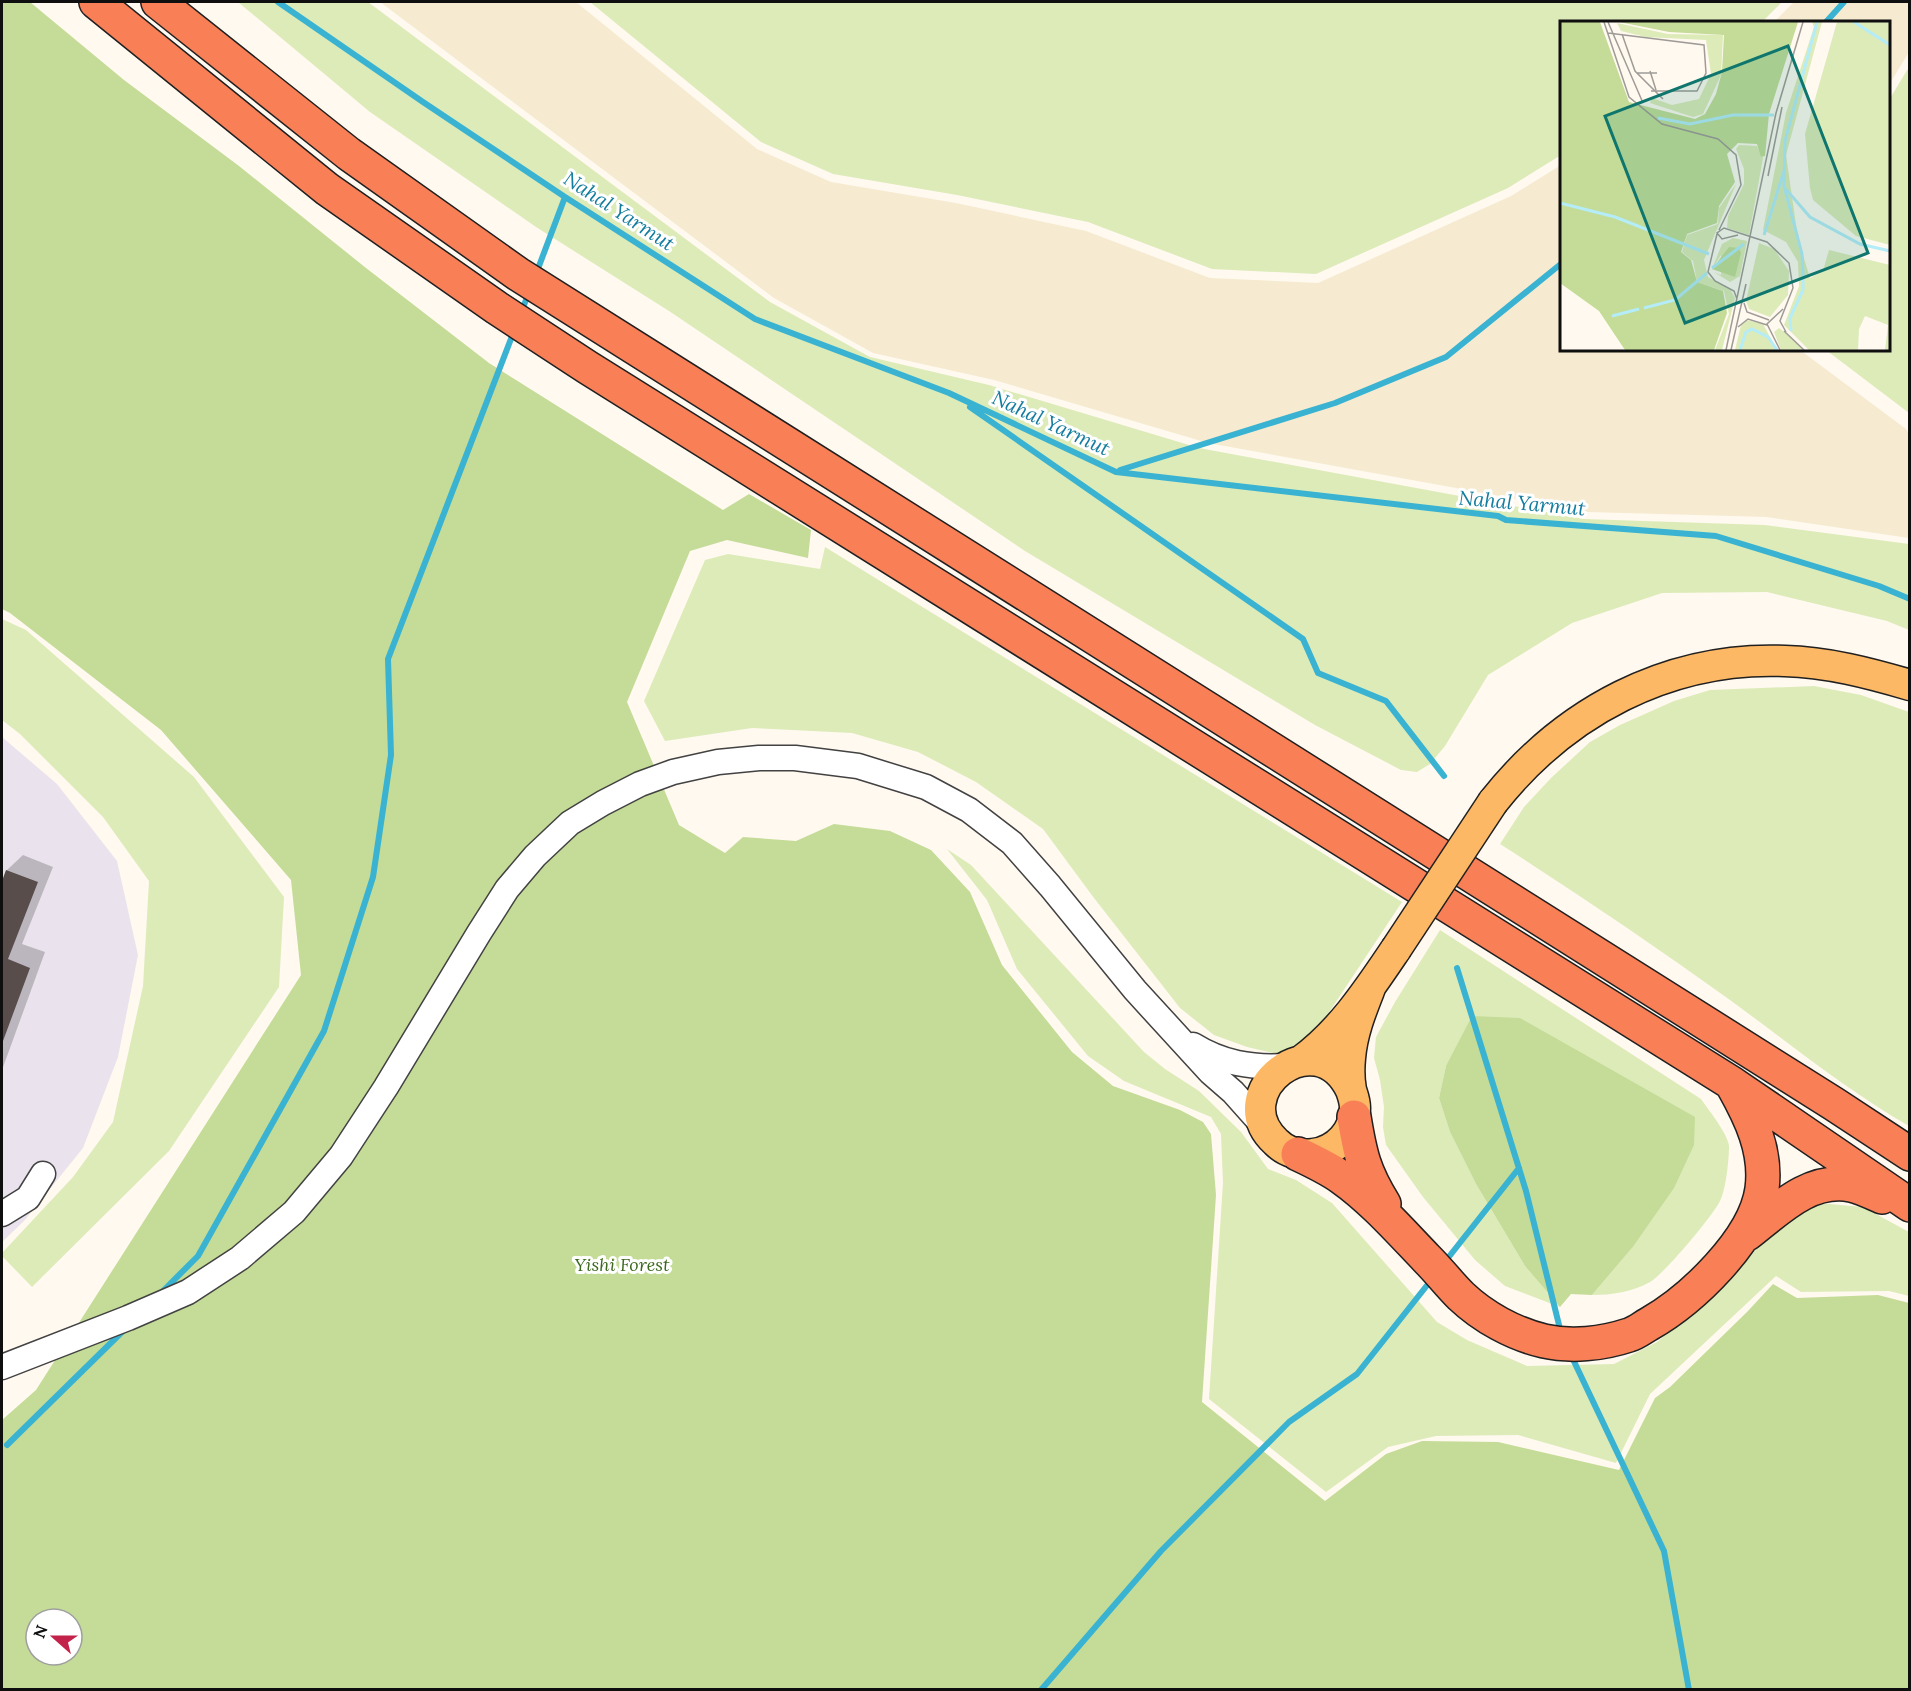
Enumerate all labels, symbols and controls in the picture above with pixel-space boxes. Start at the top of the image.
inset map [1560,21,1890,351]
water label: Nahal Yarmut [559,165,680,256]
water label: Nahal Yarmut [988,384,1115,461]
water label: Nahal Yarmut [1458,485,1587,521]
park label: Yishi Forest [574,1253,670,1276]
north arrow [24,1607,84,1667]
text: N [28,1622,52,1641]

